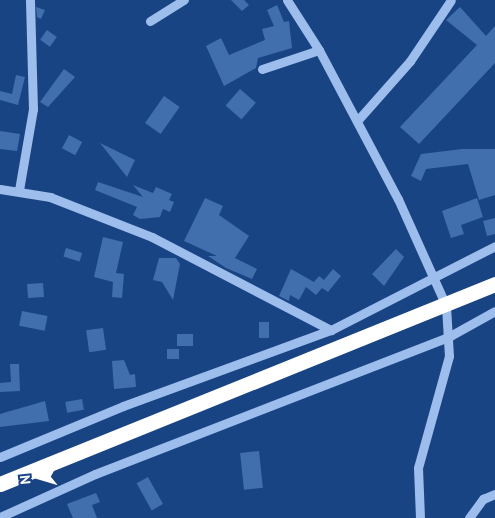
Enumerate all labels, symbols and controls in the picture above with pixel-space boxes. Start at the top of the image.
north arrow [15,453,65,503]
text: N [16,474,35,485]

